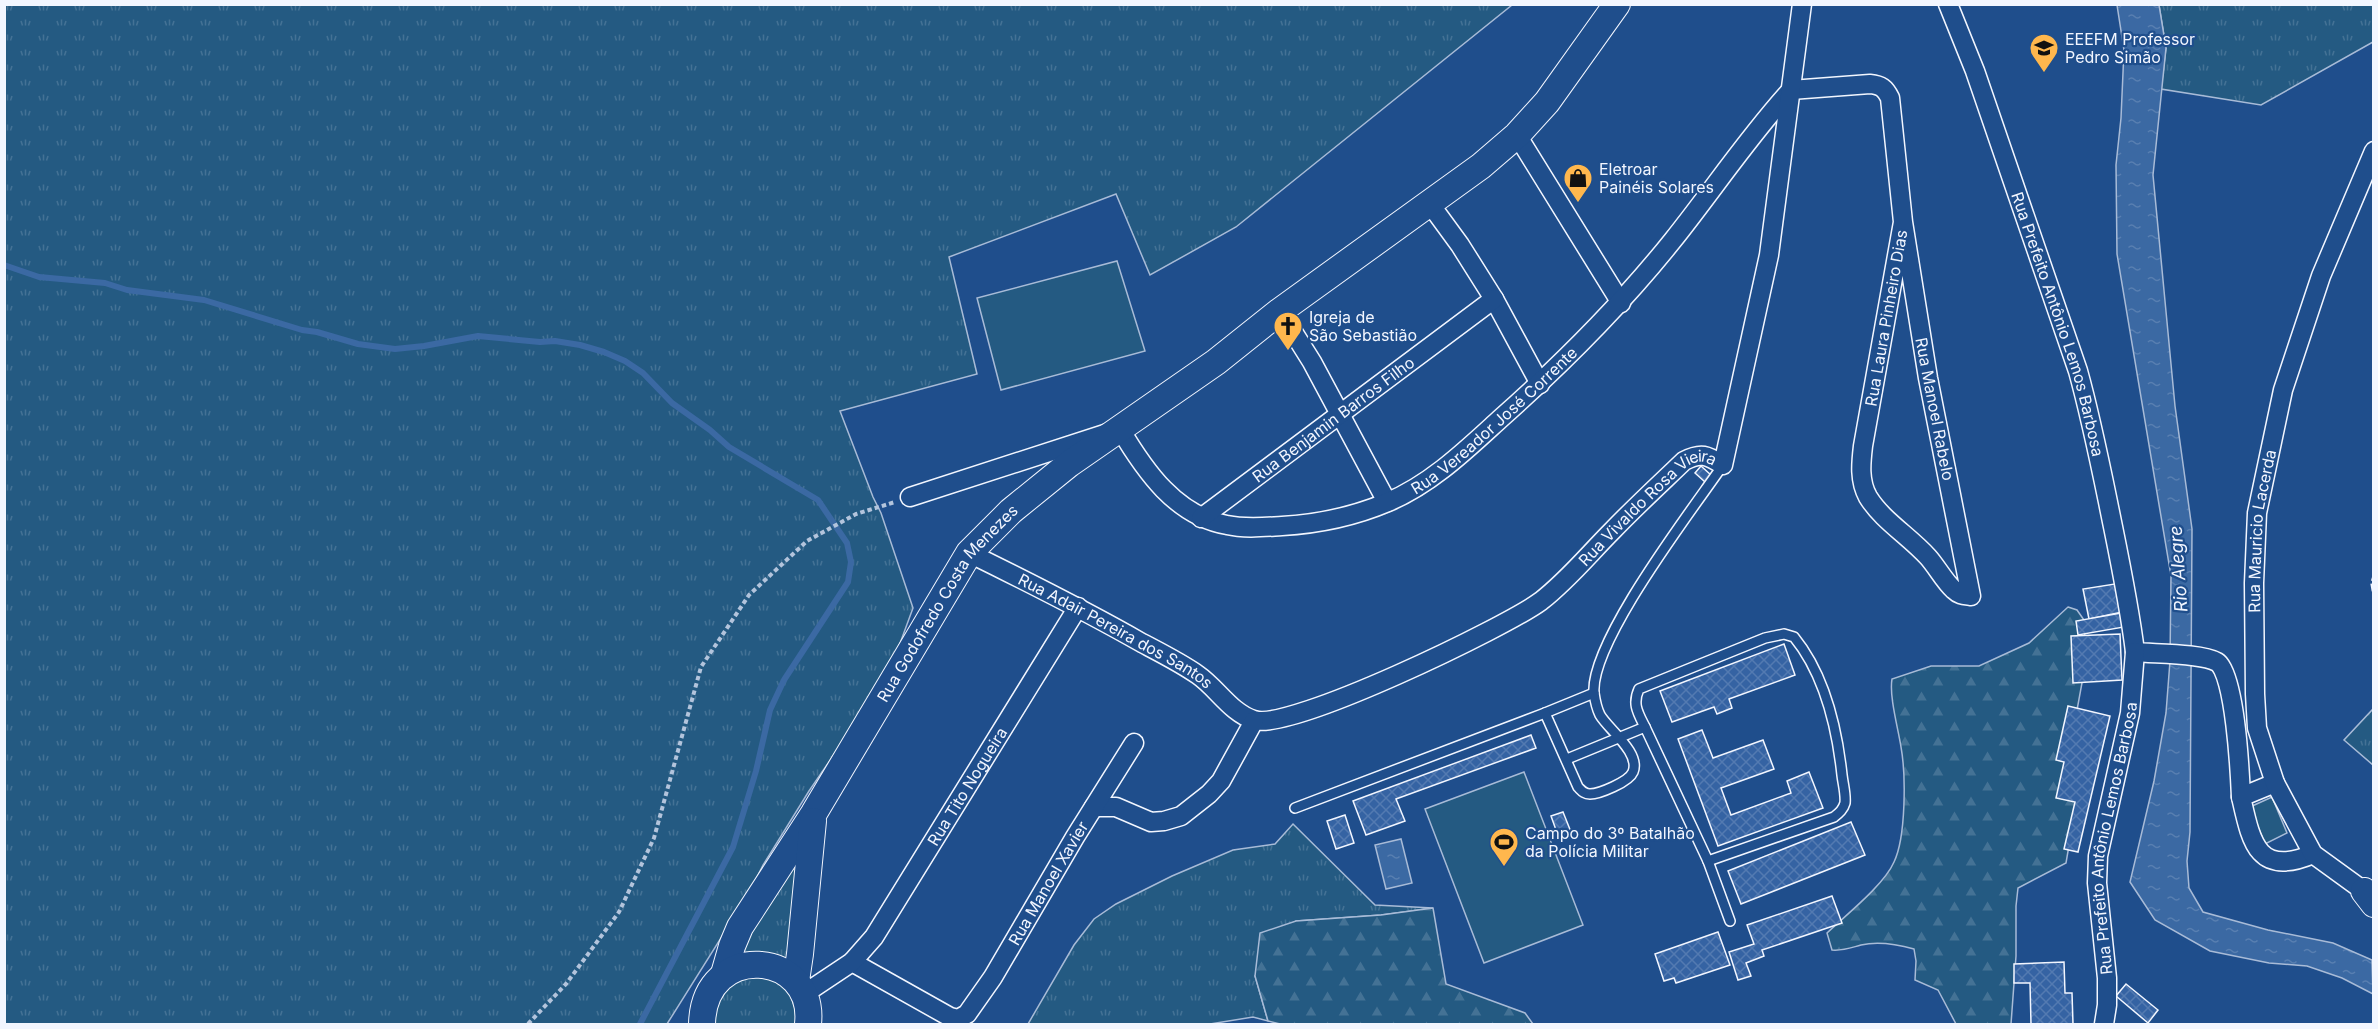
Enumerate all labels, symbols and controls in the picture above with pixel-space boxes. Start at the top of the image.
place label: EEEFM Professor Pedro Simão [2065,29,2195,67]
school or university icon: EEEFM Professor Pedro Simão [2028,32,2060,74]
place label: Eletroar Painéis Solares [1599,159,1714,197]
shop icon: Eletroar Painéis Solares [1562,162,1594,204]
street label: Rua Prefeito Antônio Lemos Barbosa [2007,189,2108,458]
street label: Rua Laura Pinheiro Dias [1861,228,1911,408]
place label: Igreja de São Sebastião [1309,307,1417,345]
church icon: Igreja de São Sebastião [1272,310,1304,352]
street label: Rua Manoel Rabelo [1911,336,1959,482]
street label: Rua Vereador José Corrente [1407,342,1581,498]
street label: Rua Benjamin Barros Filho [1248,352,1418,486]
street label: Rua Vivaldo Rosa Vieira [1574,446,1720,570]
street label: Rua Mauricio Lacerda [2244,448,2280,613]
street label: Rua Godofredo Costa Menezes [873,500,1022,705]
water label: Rio Alegre [2164,525,2192,613]
street label: Rua Adair Pereira dos Santos [1015,569,1217,693]
street label: Rua Prefeito Antônio Lemos Barbosa [2087,701,2141,976]
street label: Rua Tito Nogueira [923,723,1011,849]
street label: Rua Manoel Xavier [1004,817,1092,949]
place label: Campo do 3º Batalhão da Polícia Militar [1525,823,1695,861]
sports icon: Campo do 3º Batalhão da Polícia Militar [1488,826,1520,868]

